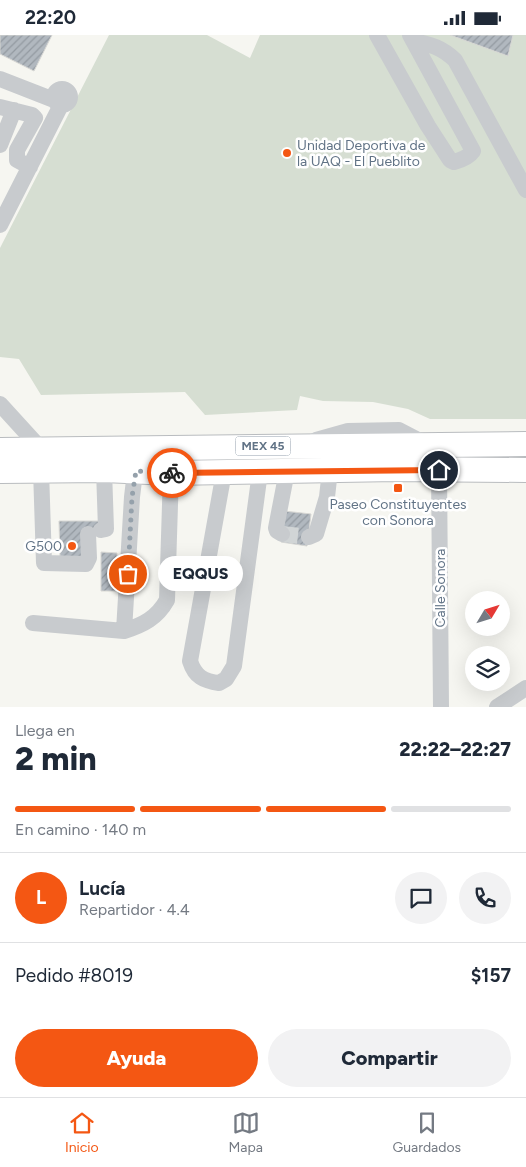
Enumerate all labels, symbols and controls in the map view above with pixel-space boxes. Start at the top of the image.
text: 22:20 [25,6,76,29]
place label: Unidad Deportiva de la UAQ - El Pueblito [297,137,426,170]
marker: Unidad Deportiva de la UAQ - El Pueblito [281,147,293,159]
road number: MEX 45 [236,437,290,456]
courier [147,448,197,498]
pin [418,449,460,491]
icon: home [425,456,453,484]
icon: bike [158,459,186,487]
marker: Paseo Constituyentes con Sonora [392,482,404,494]
place label: Paseo Constituyentes con Sonora [329,496,467,529]
place label: G500 [25,538,62,555]
marker: G500 [66,540,78,552]
street label: Calle Sonora [432,548,449,628]
pin [107,553,149,595]
callout: EQQUS [158,557,243,591]
icon: bag [114,560,142,588]
text: EQQUS [173,564,228,583]
north arrow [465,591,510,636]
map controls [465,591,510,691]
button: layers [465,646,510,691]
text: Llega en [15,721,75,740]
text: 22:22–22:27 [399,738,511,761]
text: 2 min [15,740,97,778]
text: En camino · 140 m [15,820,146,839]
button: chat [395,872,447,924]
button: phone [459,872,511,924]
text: Lucía [79,877,125,900]
text: L [36,886,46,909]
text: Repartidor · 4.4 [79,900,190,919]
text: Pedido #8019 [15,964,133,987]
text: $157 [471,964,511,987]
button: Ayuda [15,1029,258,1087]
button: Compartir [268,1029,511,1087]
tab: Inicio [65,1109,99,1156]
tab: Mapa [228,1109,263,1156]
tab: Guardados [393,1109,461,1156]

